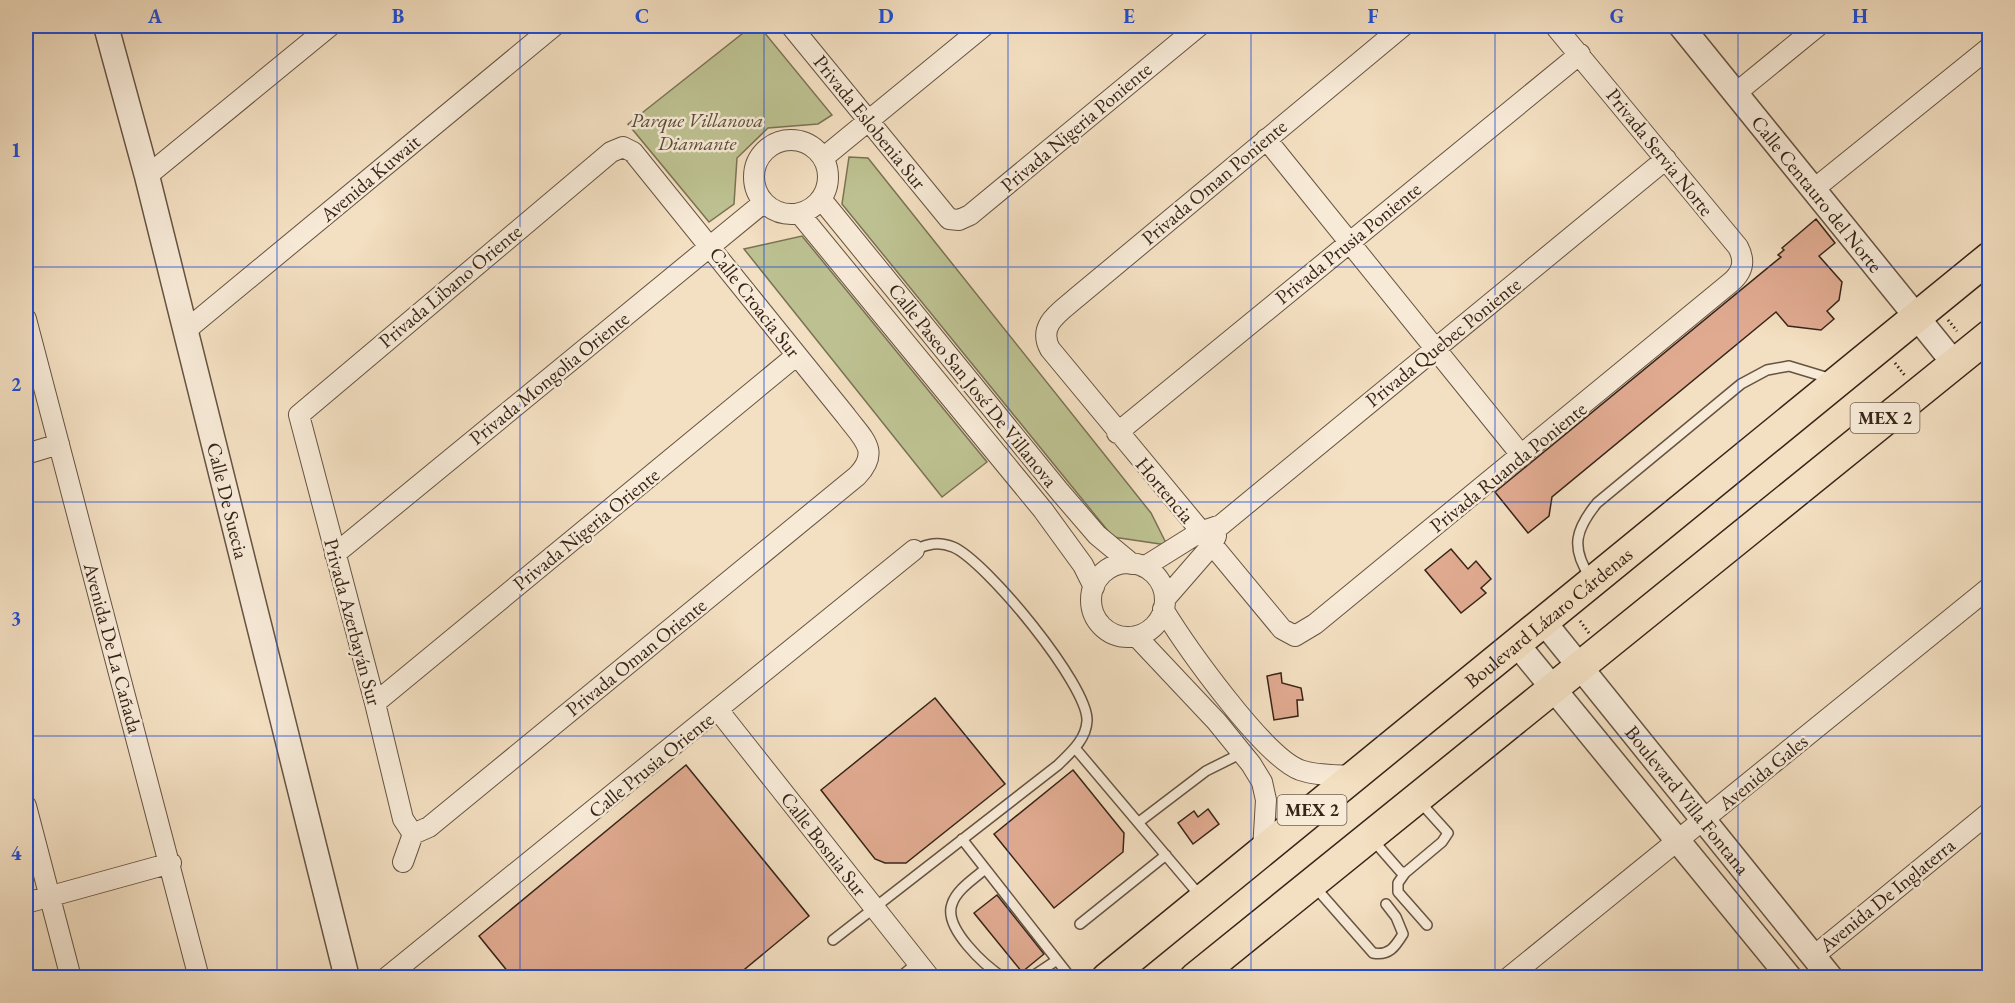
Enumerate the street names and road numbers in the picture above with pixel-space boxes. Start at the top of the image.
street label: Privada Eslobenia Sur [808,49,932,195]
street label: Privada Nigeria Poniente [995,56,1157,198]
street label: Privada Servia Norte [1600,83,1720,221]
street label: Calle Centauro del Norte [1746,110,1889,278]
street label: Privada Oman Poniente [1136,113,1292,251]
street label: Avenida Kuwait [314,128,426,228]
street label: Privada Prusia Poniente [1270,176,1427,310]
street label: Privada Libano Oriente [373,218,527,354]
street label: Calle Croacia Sur [704,241,807,363]
street label: Privada Quebec Poniente [1360,271,1526,413]
street label: Calle Paseo San José De Villanova [883,278,1063,492]
street label: Privada Mongolia Oriente [464,305,634,451]
street label: Privada Ruanda Poniente [1424,396,1592,538]
road number: MEX 2 [1850,403,1920,433]
street label: Calle De Suecia [201,440,255,561]
street label: Hortencia [1130,452,1200,528]
street label: Privada Nigeria Oriente [507,462,665,596]
street label: Privada Azerbayán Sur [318,536,388,709]
street label: Boulevard Lázaro Cárdenas [1459,541,1638,694]
street label: Avenida De La Cañada [77,559,148,736]
street label: Privada Oman Oriente [560,592,712,722]
street label: Calle Prusia Oriente [583,706,719,824]
street label: Boulevard Villa Fontana [1619,720,1755,880]
street label: Avenida Gales [1712,728,1813,817]
street label: Calle Bosnia Sur [775,786,873,902]
road number: MEX 2 [1278,795,1346,825]
street label: Avenida De Inglaterra [1813,832,1960,958]

